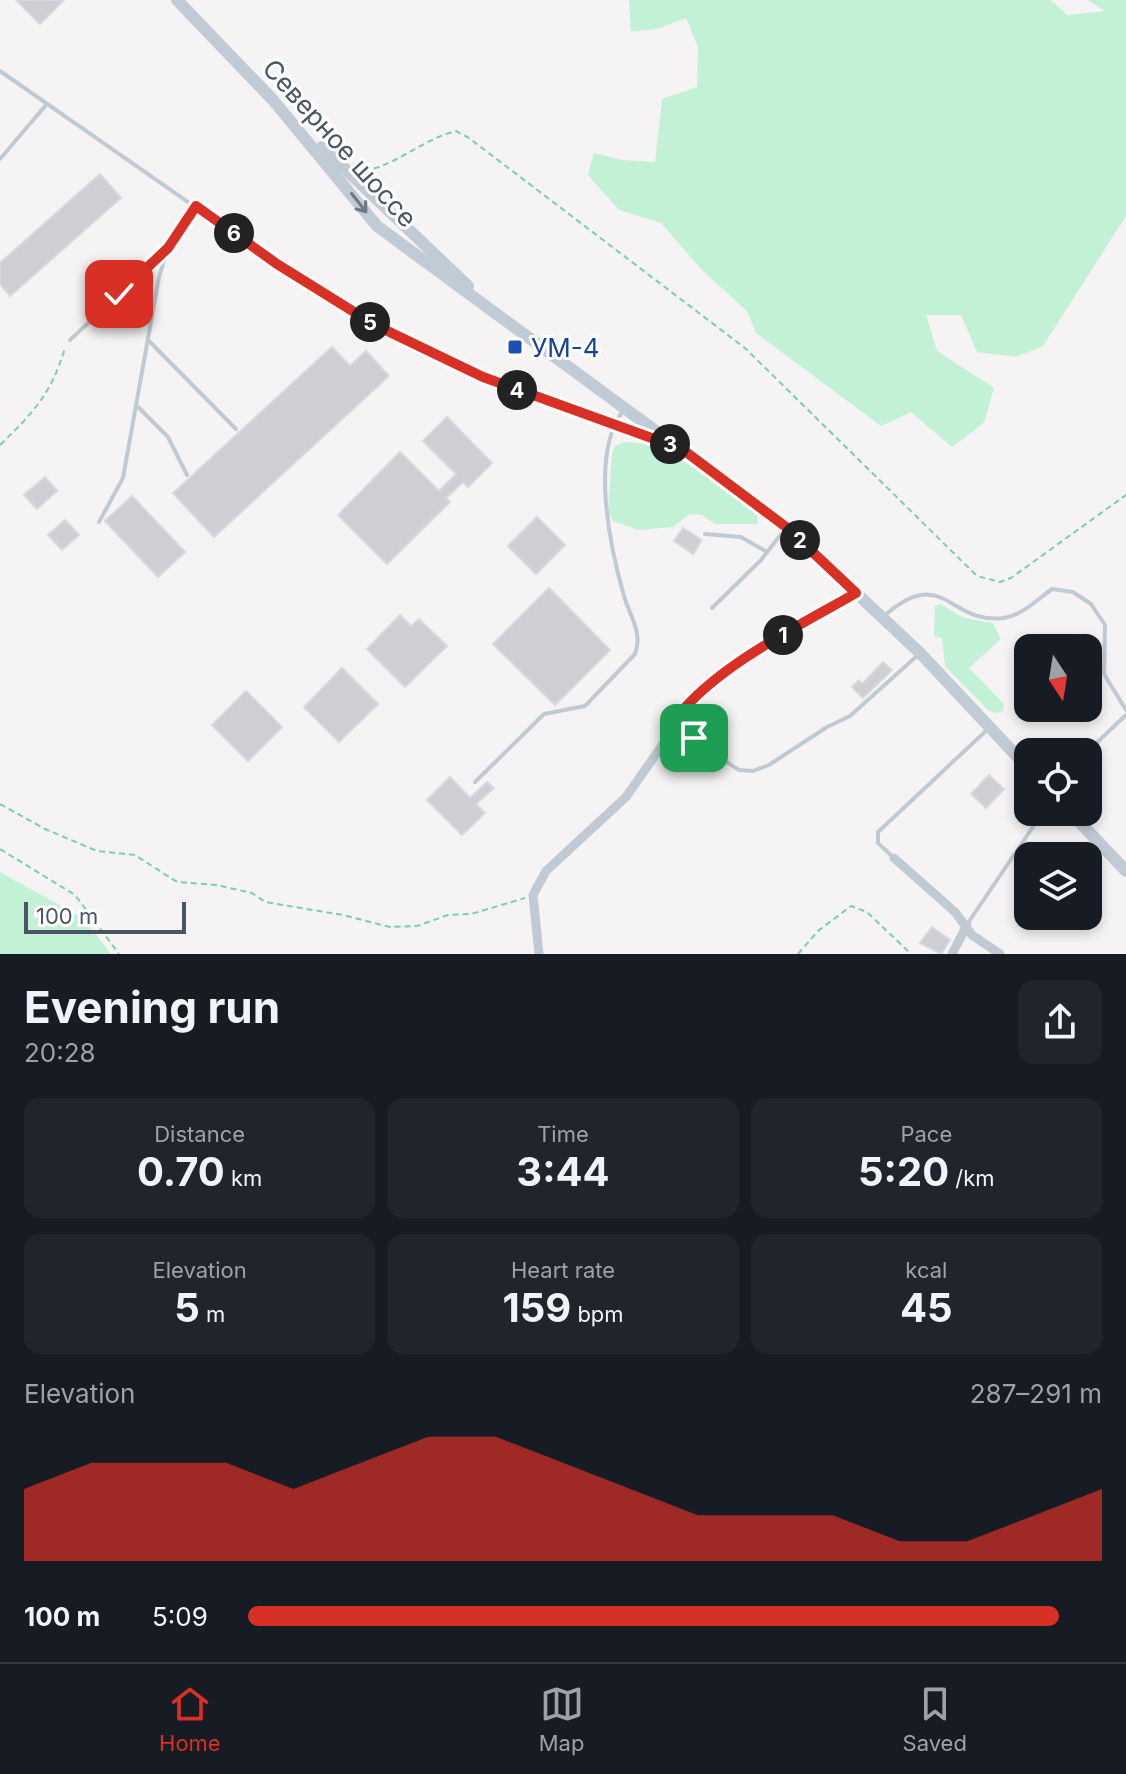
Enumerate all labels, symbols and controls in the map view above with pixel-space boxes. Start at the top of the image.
street label: Северное шоссе [256,53,424,233]
one-way arrow [350,192,368,213]
pin: 6 [214,213,254,253]
text: 6 [227,220,241,246]
pin [85,260,153,328]
icon: check [97,272,141,316]
pin: 5 [350,302,390,342]
text: 5 [363,309,377,335]
place label: УМ-4 [531,332,600,363]
marker: УМ-4 [506,338,524,356]
pin: 4 [497,370,537,410]
text: 4 [510,377,524,403]
pin: 3 [650,424,690,464]
text: 3 [663,431,677,457]
pin: 2 [780,520,820,560]
text: 2 [793,527,807,553]
pin: 1 [763,615,803,655]
text: 1 [778,622,788,648]
north arrow [1014,634,1102,722]
map controls [1014,634,1102,930]
pin [660,704,728,772]
icon: arrive [672,716,716,760]
button: locate [1014,738,1102,826]
button: layers [1014,842,1102,930]
scale bar [24,898,186,934]
text: 100 m [36,903,98,929]
text: Evening run [24,980,280,1034]
button: share [1018,980,1102,1064]
text: 20:28 [24,1037,96,1068]
text: Distance [154,1121,245,1147]
text: Time [537,1121,589,1147]
text: Pace [900,1121,952,1147]
text: 0.70 [137,1147,225,1196]
text: 3:44 [516,1147,610,1196]
text: 5:20 [858,1147,949,1196]
text: km [225,1165,262,1191]
text: /km [949,1165,995,1191]
text: Elevation [153,1257,247,1283]
text: Heart rate [511,1257,615,1283]
text: kcal [905,1257,947,1283]
text: 5 [174,1283,200,1332]
text: 159 [502,1283,571,1332]
text: 45 [900,1283,953,1332]
text: m [200,1301,225,1327]
text: bpm [571,1301,624,1327]
text: Elevation [24,1378,135,1409]
text: 287–291 m [970,1378,1102,1409]
text: 100 m [24,1601,100,1632]
text: 5:09 [152,1601,208,1632]
tab: Home [159,1682,221,1756]
tab: Map [539,1682,584,1756]
tab: Saved [903,1682,967,1756]

